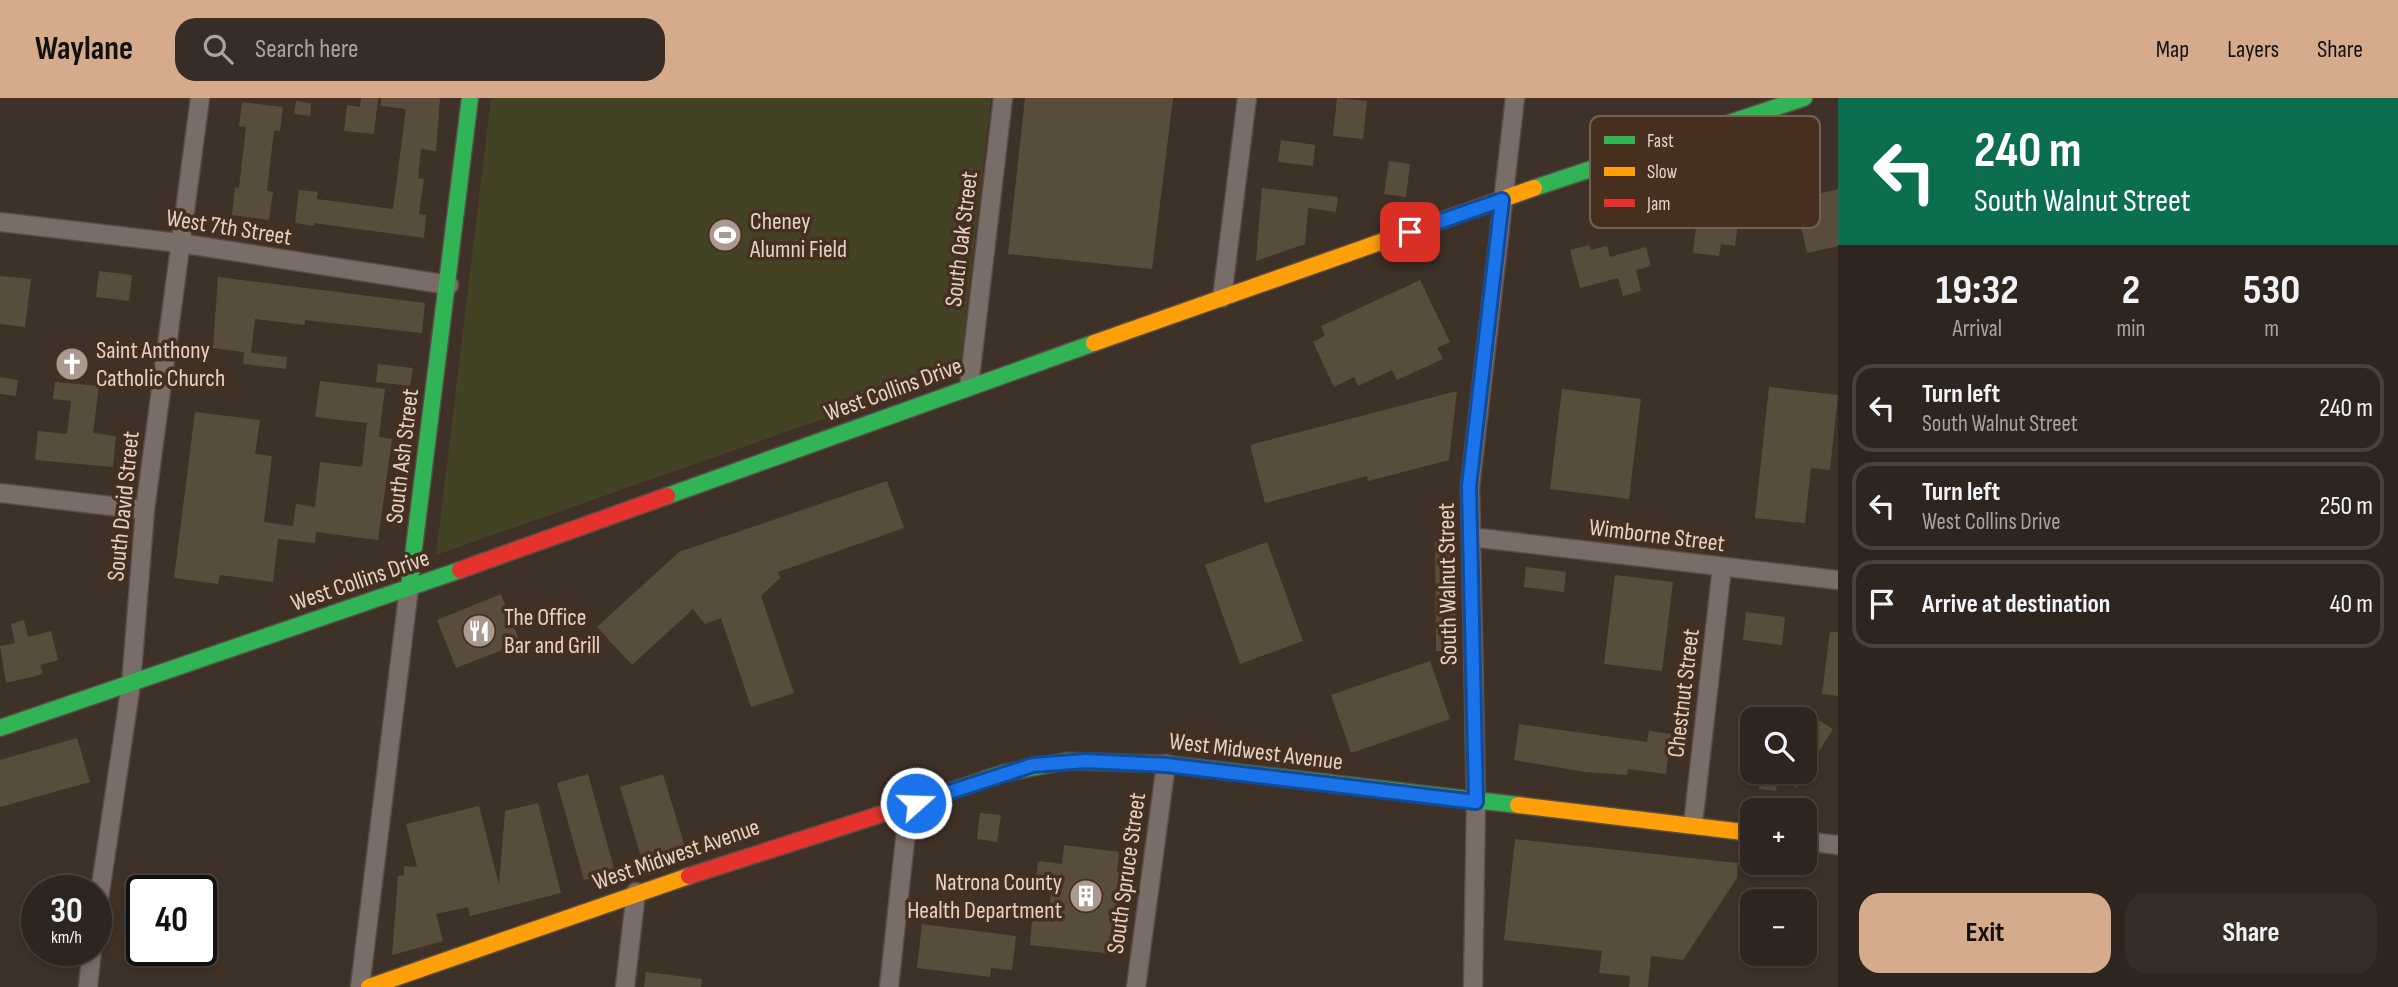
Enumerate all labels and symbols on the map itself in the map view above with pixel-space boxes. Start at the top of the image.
legend [1590,116,1820,228]
text: Fast [1647,130,1674,153]
text: Slow [1647,161,1677,184]
street label: South Oak Street [939,170,984,308]
text: Jam [1646,193,1670,216]
pin [1380,202,1440,262]
street label: West 7th Street [164,203,294,252]
place label: Cheney Alumni Field [749,207,847,264]
sports icon: Cheney Alumni Field [706,216,744,254]
place label: Saint Anthony Catholic Church [96,336,225,393]
church icon: Saint Anthony Catholic Church [53,345,91,383]
street label: West Collins Drive [820,351,966,428]
street label: South Ash Street [380,387,425,525]
street label: South David Street [101,430,146,582]
street label: South Walnut Street [1432,503,1463,665]
street label: Wimborne Street [1587,513,1727,558]
street label: West Collins Drive [287,543,433,618]
place label: The Office Bar and Grill [504,603,600,660]
restaurant icon: The Office Bar and Grill [460,612,498,650]
street label: Chestnut Street [1661,627,1706,759]
street label: West Midwest Avenue [1167,726,1344,777]
position arrow [879,766,953,840]
street label: South Spruce Street [1101,791,1152,956]
street label: West Midwest Avenue [589,812,764,897]
place label: Natrona County Health Department [907,868,1062,925]
speed limit sign: 40 [126,875,217,966]
building icon: Natrona County Health Department [1067,877,1105,915]

